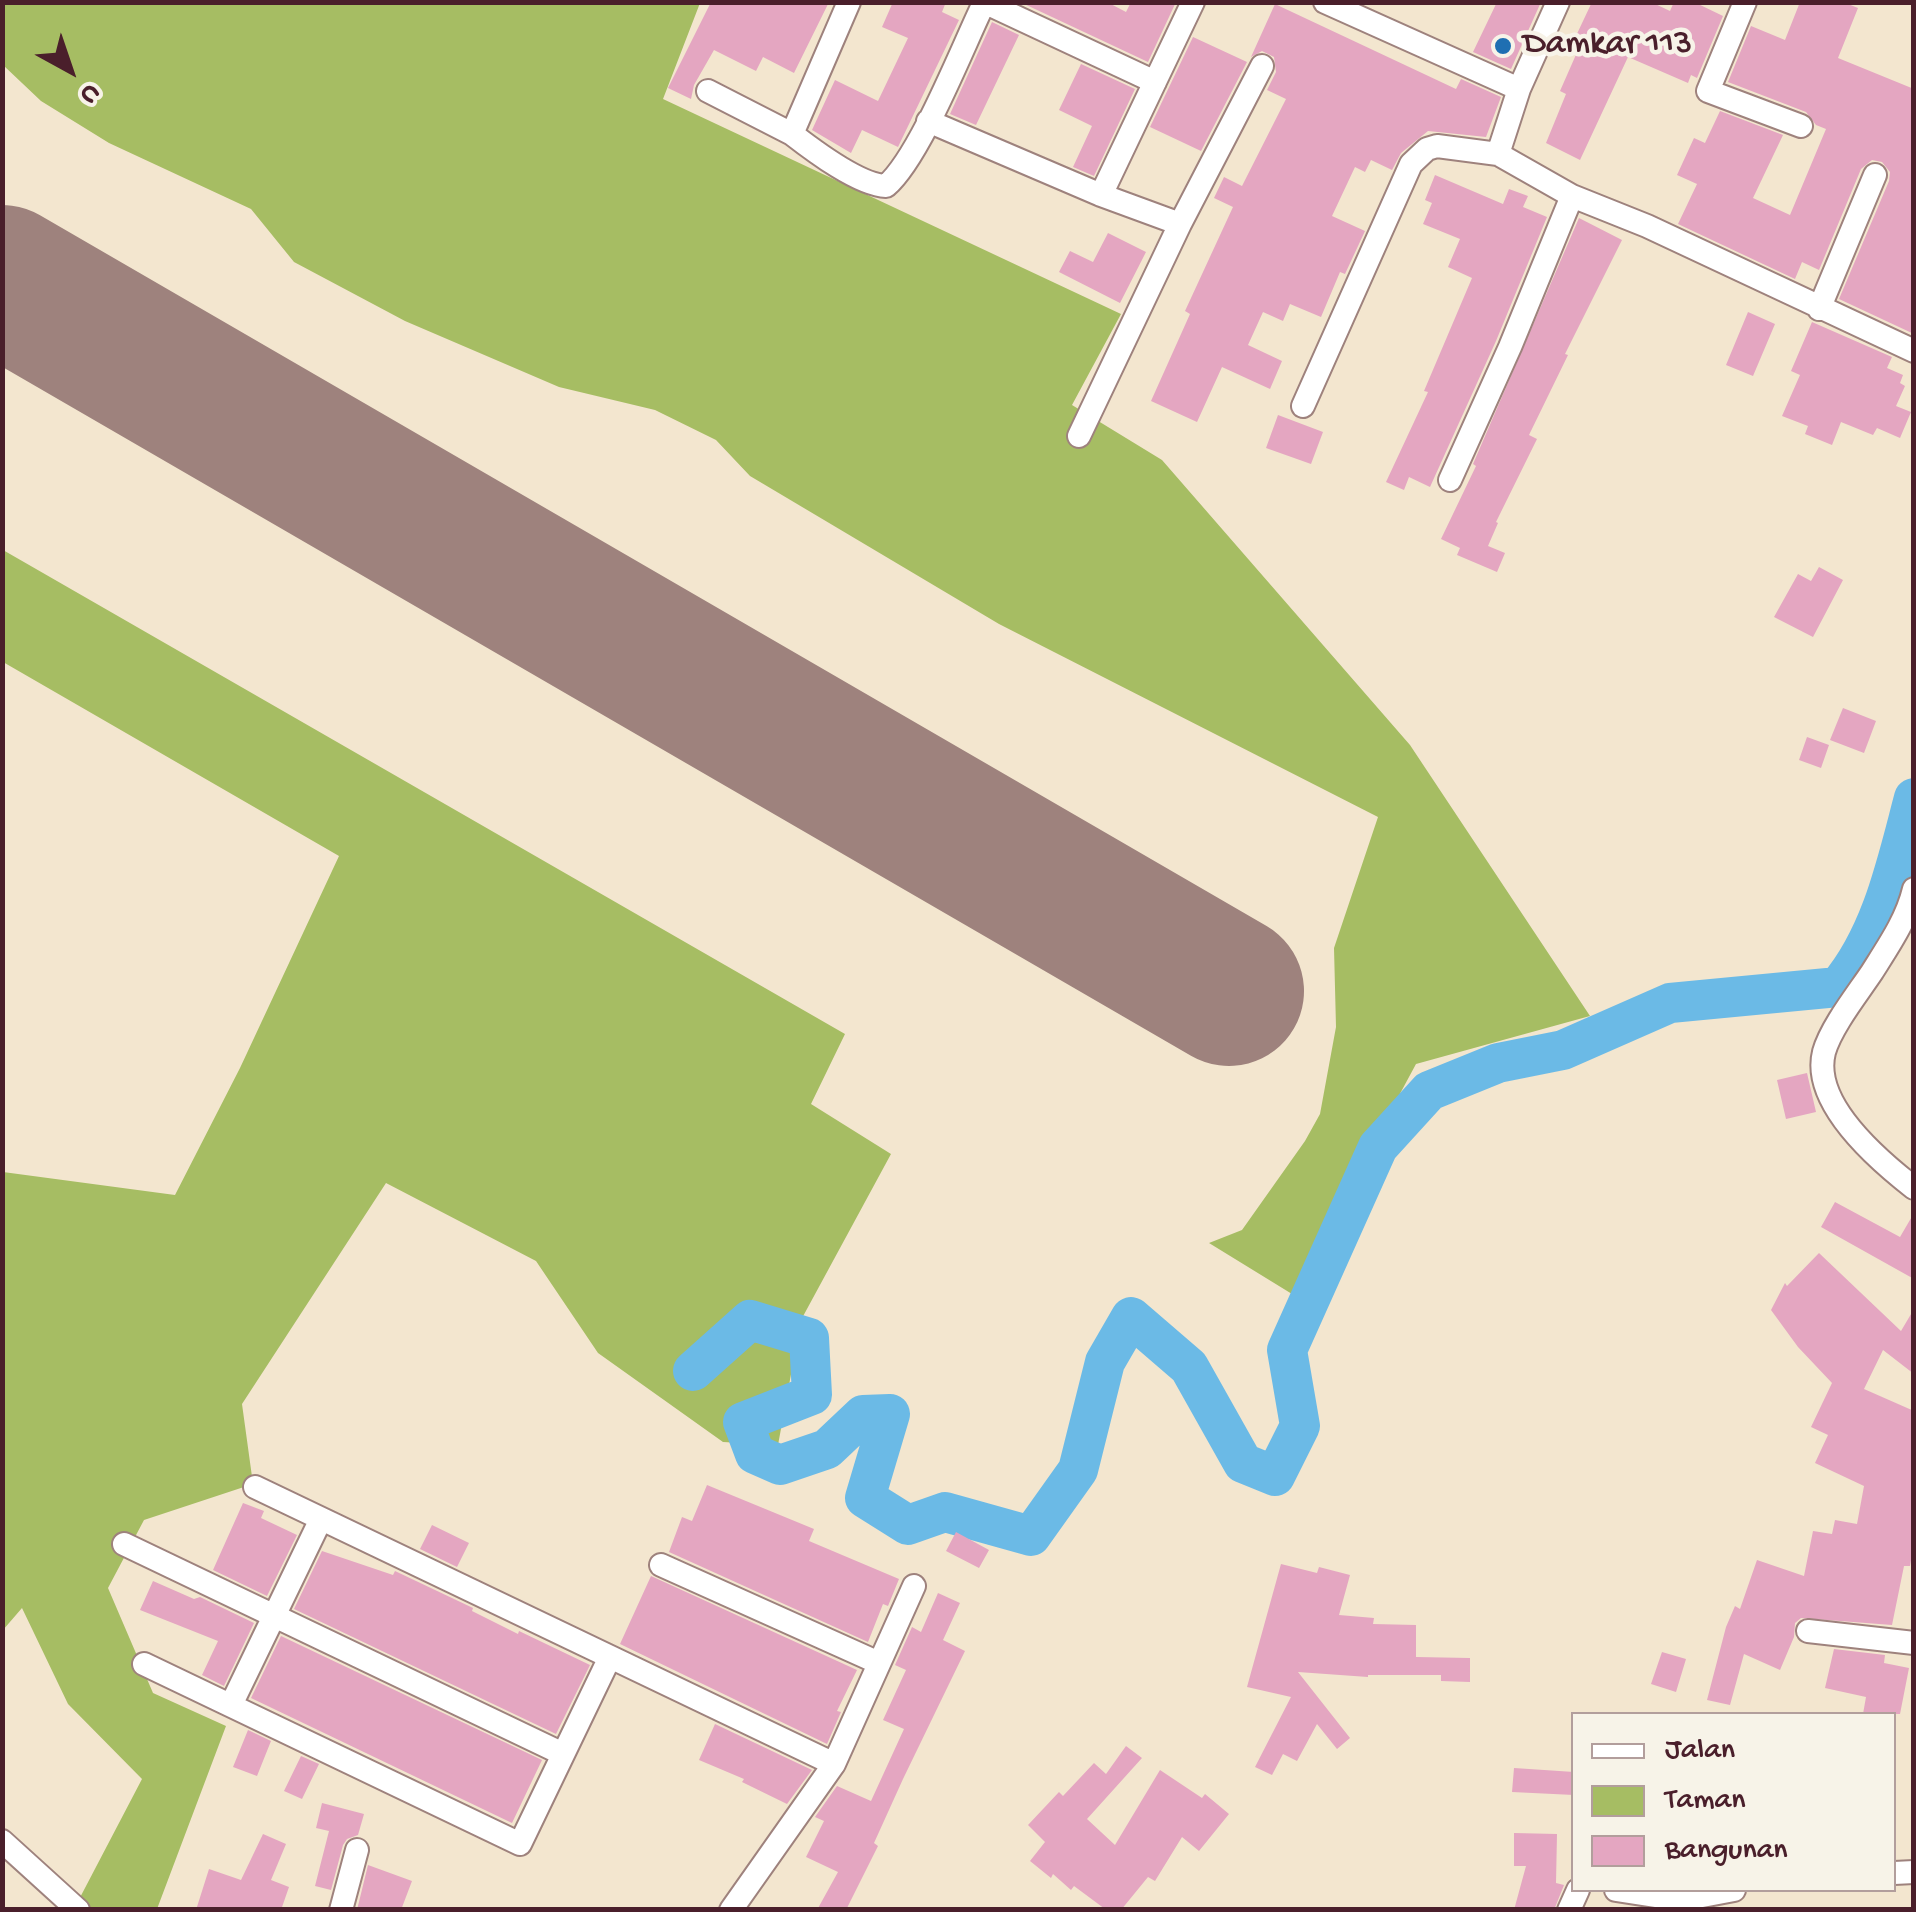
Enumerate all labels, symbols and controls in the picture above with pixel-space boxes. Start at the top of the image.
north arrow [20,20,120,120]
place label: Damkar 113 [1523,25,1692,67]
marker: Damkar 113 [1492,35,1514,57]
text: U [73,76,106,111]
legend [1571,1712,1896,1892]
text: Jalan [1665,1734,1735,1769]
text: Taman [1665,1784,1745,1819]
text: Bangunan [1665,1834,1788,1869]

